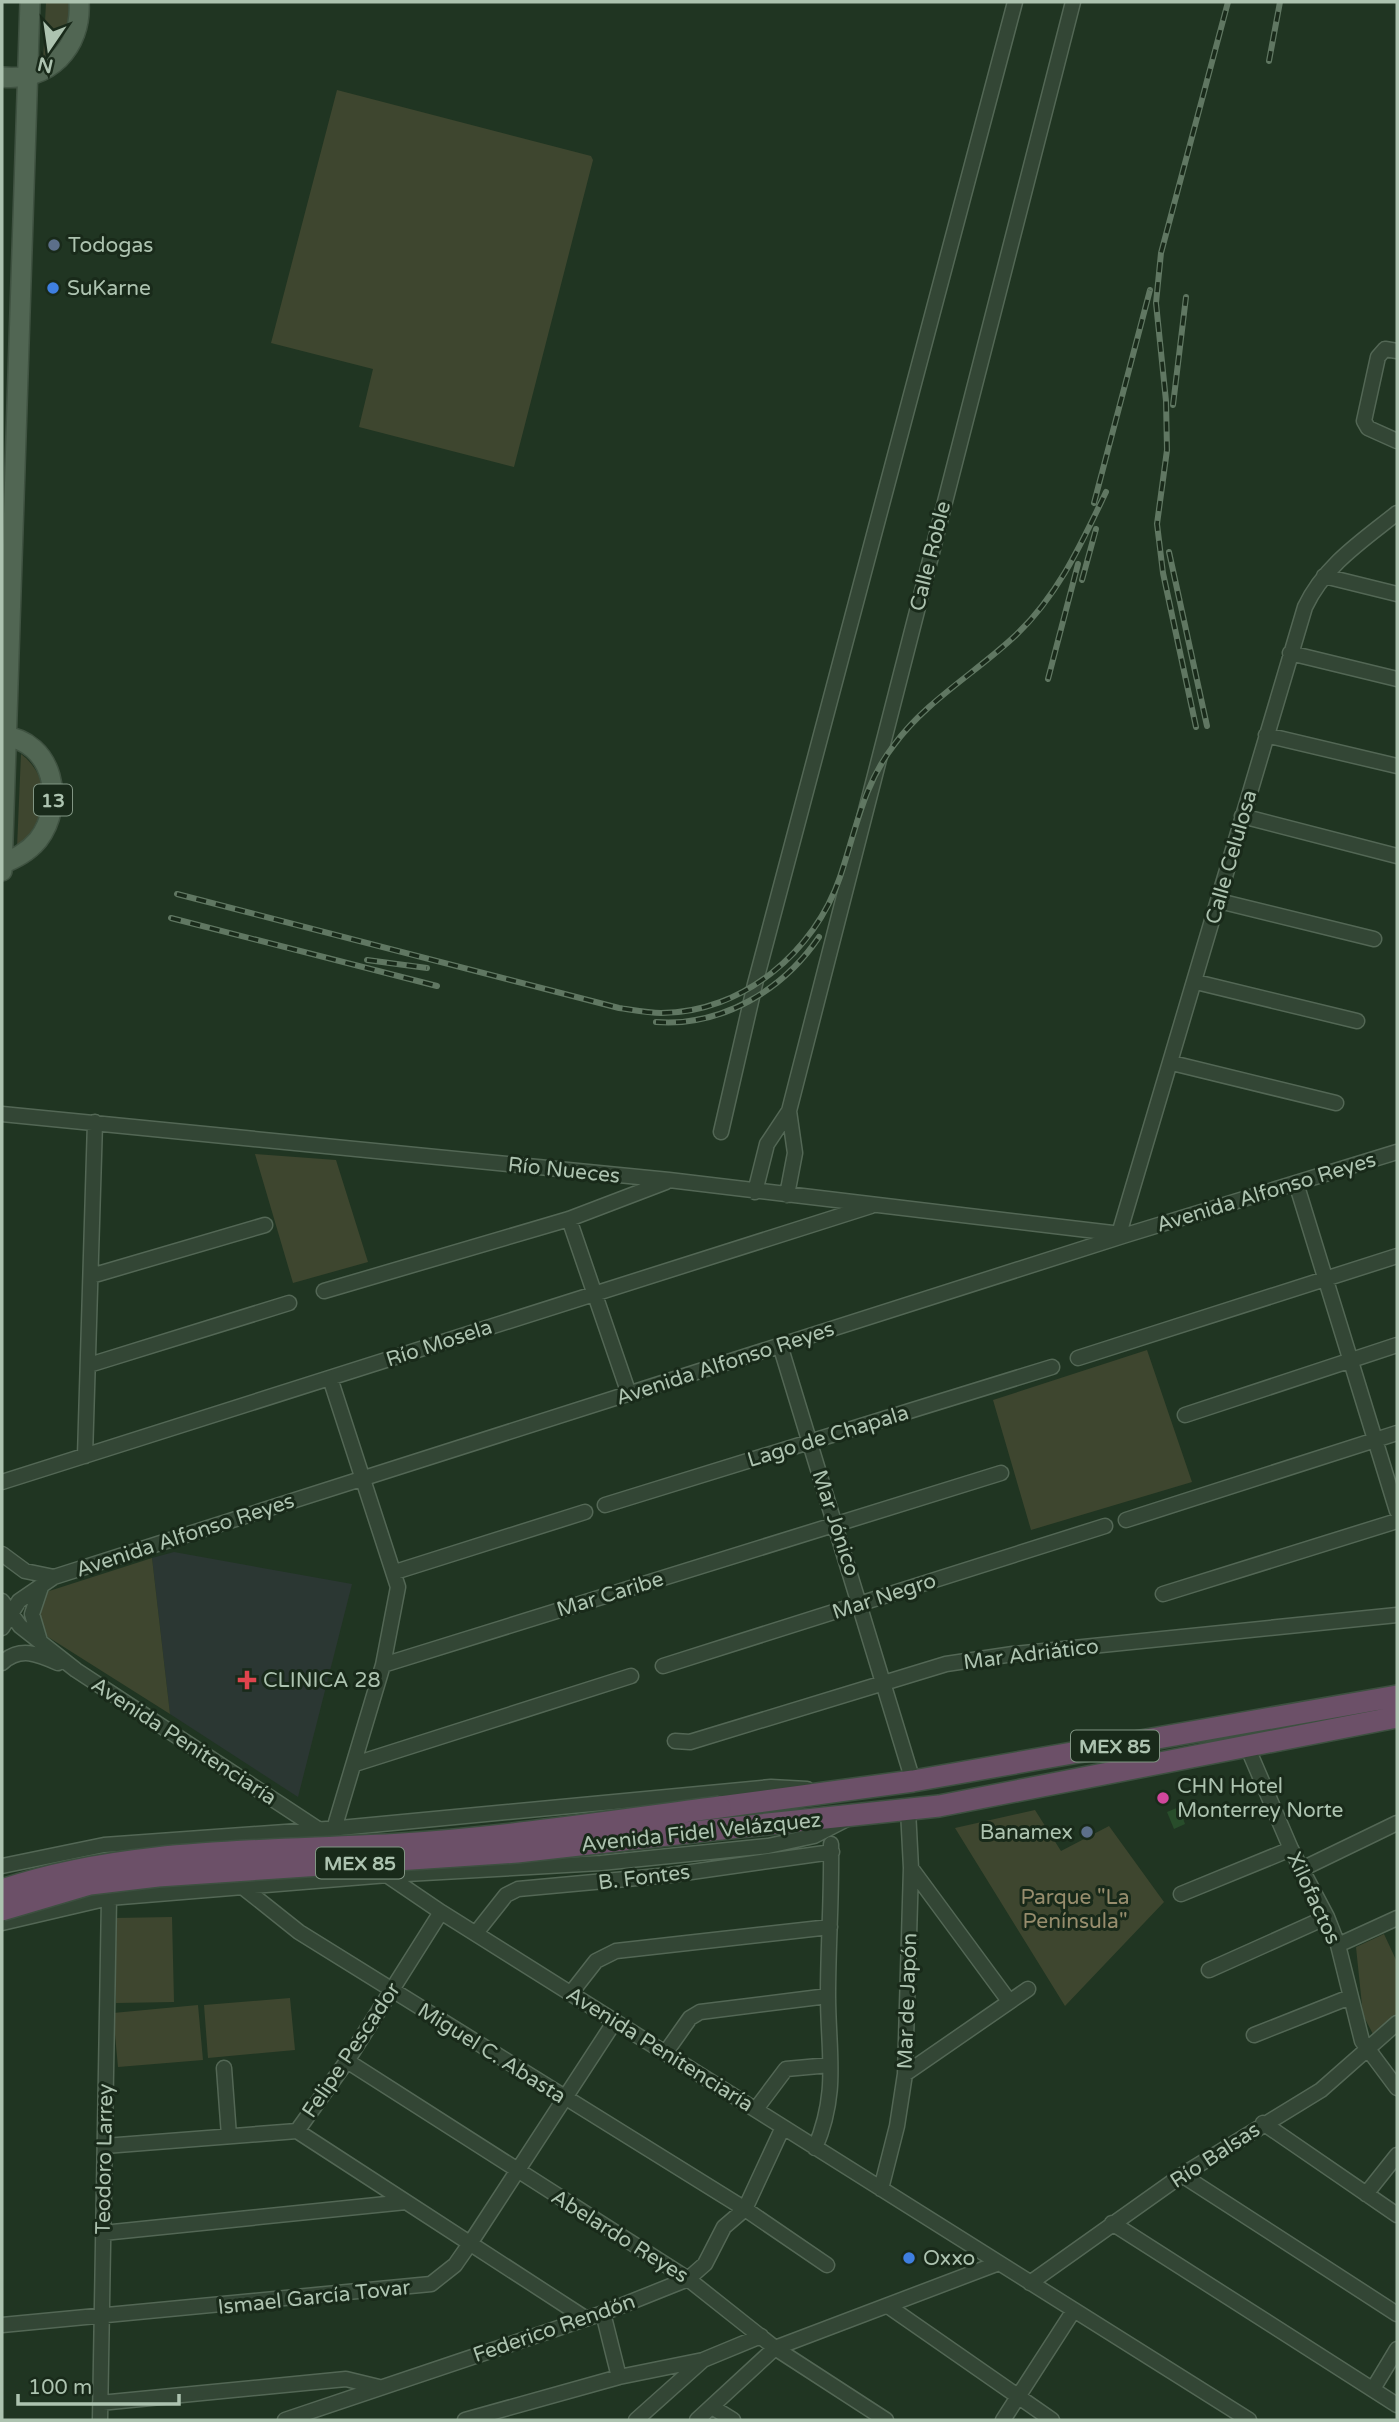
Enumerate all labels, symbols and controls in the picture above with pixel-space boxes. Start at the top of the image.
north arrow [14,14,84,84]
text: N [35,52,55,77]
place label: Todogas [68,233,153,258]
marker: Todogas [46,237,62,253]
place label: SuKarne [67,276,151,301]
marker: SuKarne [45,280,61,296]
street label: Calle Roble [905,499,956,614]
road number: 13 [34,785,72,816]
street label: Calle Celulosa [1200,787,1263,927]
street label: Avenida Alfonso Reyes [1153,1147,1379,1238]
street label: Río Nueces [507,1152,621,1189]
street label: Río Mosela [383,1315,495,1372]
street label: Avenida Alfonso Reyes [613,1316,838,1411]
street label: Lago de Chapala [745,1400,912,1473]
street label: Mar Jónico [807,1467,864,1579]
street label: Avenida Alfonso Reyes [73,1488,298,1583]
street label: Mar Caribe [554,1566,667,1623]
street label: Mar Negro [829,1568,939,1625]
street label: Mar Adriático [962,1634,1100,1675]
place label: CLINICA 28 [263,1668,381,1693]
marker: CLINICA 28 [237,1670,257,1690]
street label: Avenida Penitenciaría [86,1672,281,1811]
road number: MEX 85 [1071,1730,1159,1762]
place label: CHN Hotel Monterrey Norte [1177,1774,1344,1823]
marker: CHN Hotel Monterrey Norte [1155,1790,1171,1806]
street label: Avenida Fidel Velázquez [580,1807,822,1858]
place label: Banamex [980,1820,1073,1845]
marker: Banamex [1079,1824,1095,1840]
road number: MEX 85 [316,1848,404,1879]
street label: Xilofactos [1281,1848,1346,1948]
street label: B. Fontes [597,1859,691,1896]
park label: Parque "La Península" [1020,1885,1130,1934]
street label: Mar de Japón [893,1932,922,2070]
street label: Felipe Pescador [297,1978,406,2123]
street label: Avenida Penitenciaría [562,1982,758,2117]
street label: Miguel C. Abasta [413,1998,570,2109]
street label: Teodoro Larrey [91,2083,118,2235]
street label: Río Balsas [1166,2117,1265,2194]
street label: Abelardo Reyes [547,2184,693,2289]
place label: Oxxo [923,2246,975,2271]
marker: Oxxo [901,2250,917,2266]
street label: Ismael García Tovar [217,2275,412,2320]
street label: Federico Rendón [470,2289,639,2368]
scale bar [18,2362,178,2406]
text: 100 m [28,2375,92,2400]

